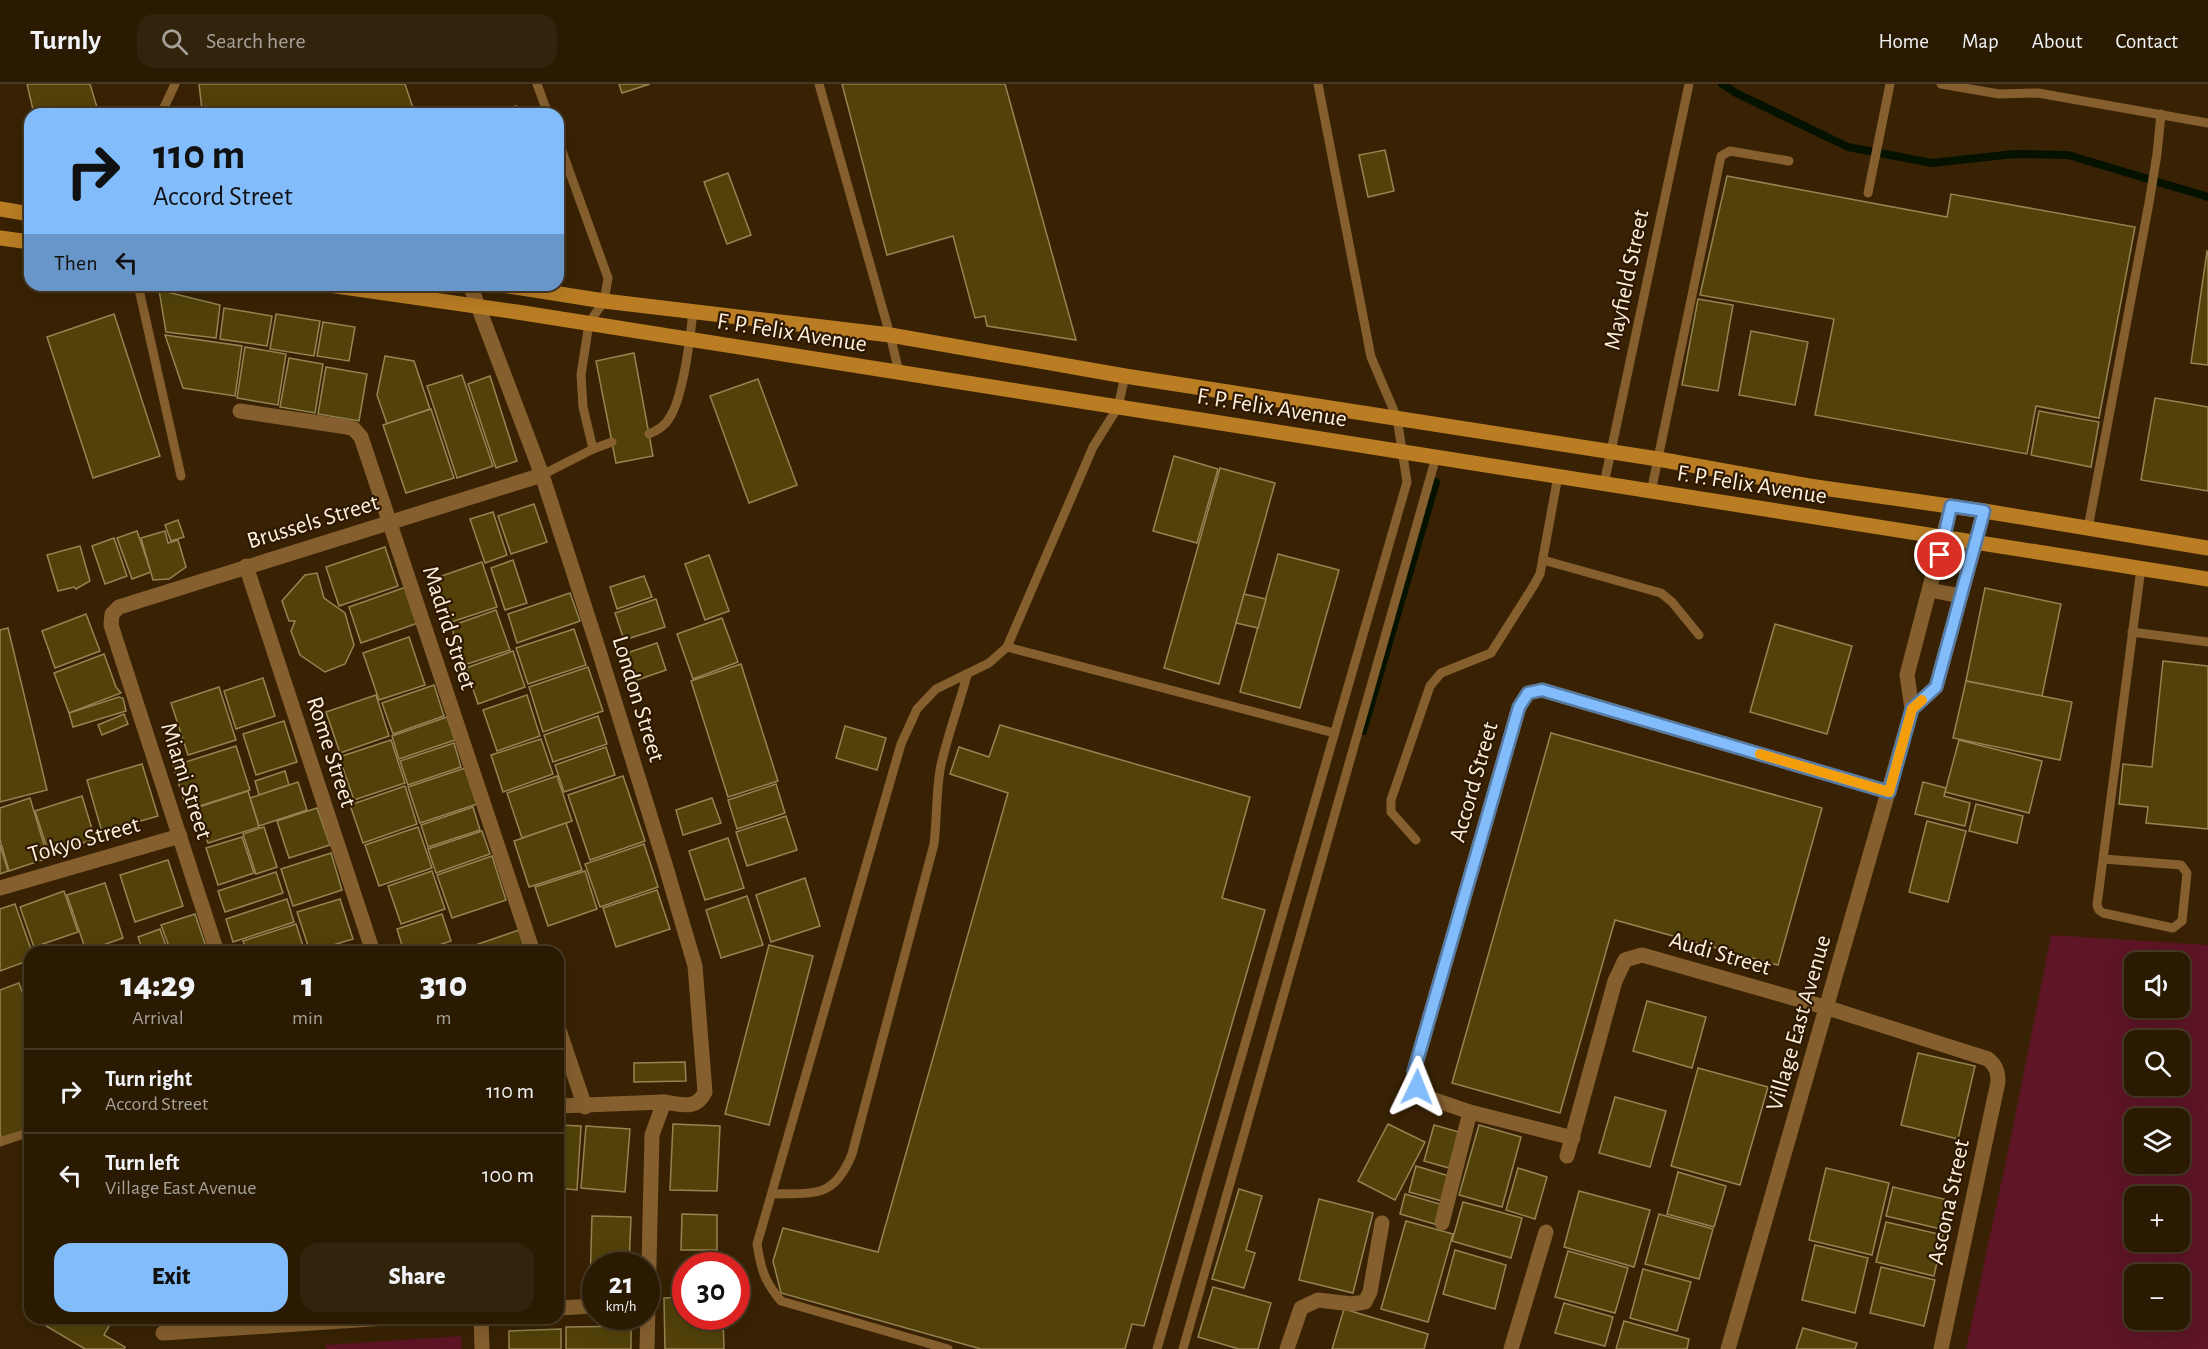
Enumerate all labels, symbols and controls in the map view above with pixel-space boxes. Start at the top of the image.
search box [137,14,557,68]
icon: search [158,25,191,58]
text: Turnly [30,27,101,55]
text: Search here [206,30,306,52]
text: Home [1878,31,1929,52]
text: Map [1962,31,1999,52]
text: About [2032,31,2082,52]
text: Contact [2115,31,2178,52]
icon: right [54,132,132,210]
text: 110 m [153,134,245,176]
text: Accord Street [153,183,293,210]
street label: Mayfield Street [1600,207,1654,352]
icon: left [110,246,143,279]
text: Then [54,252,98,274]
street label: F. P. Felix Avenue [715,309,869,357]
street label: F. P. Felix Avenue [1195,384,1349,432]
street label: F. P. Felix Avenue [1675,461,1829,509]
street label: Brussels Street [244,490,382,553]
pin [1914,529,1965,580]
icon: arrive [1923,538,1956,571]
street label: Madrid Street [418,563,480,693]
street label: London Street [607,633,669,765]
street label: Rome Street [302,694,360,811]
street label: Accord Street [1445,719,1503,845]
street label: Miami Street [156,720,216,843]
street label: Tokyo Street [25,813,143,867]
street label: Audi Street [1667,928,1774,980]
street label: Village East Avenue [1762,932,1836,1114]
map controls [2124,952,2190,1330]
button: sound [2124,952,2190,1018]
text: 14:29 [121,967,195,1003]
text: 1 [301,967,314,1003]
text: 310 [420,967,467,1003]
text: Arrival [132,1008,184,1028]
text: min [292,1008,323,1028]
text: m [436,1008,452,1028]
button: search [2124,1030,2190,1096]
position arrow [1385,1055,1449,1119]
text: Turn right [105,1068,192,1090]
icon: right [54,1075,87,1108]
text: 110 m [486,1080,534,1102]
text: Accord Street [105,1094,208,1114]
button: layers [2124,1108,2190,1174]
street label: Ascona Street [1924,1137,1974,1267]
text: Turn left [105,1152,179,1174]
icon: left [54,1159,87,1192]
text: 100 m [482,1164,534,1186]
text: Village East Avenue [105,1178,256,1198]
button: + [2124,1186,2190,1252]
button: Exit [54,1243,288,1312]
button: Share [300,1243,534,1312]
speed limit sign: 30 [672,1252,750,1330]
button: − [2124,1264,2190,1330]
text: 21 [609,1269,633,1299]
text: km/h [606,1299,636,1314]

